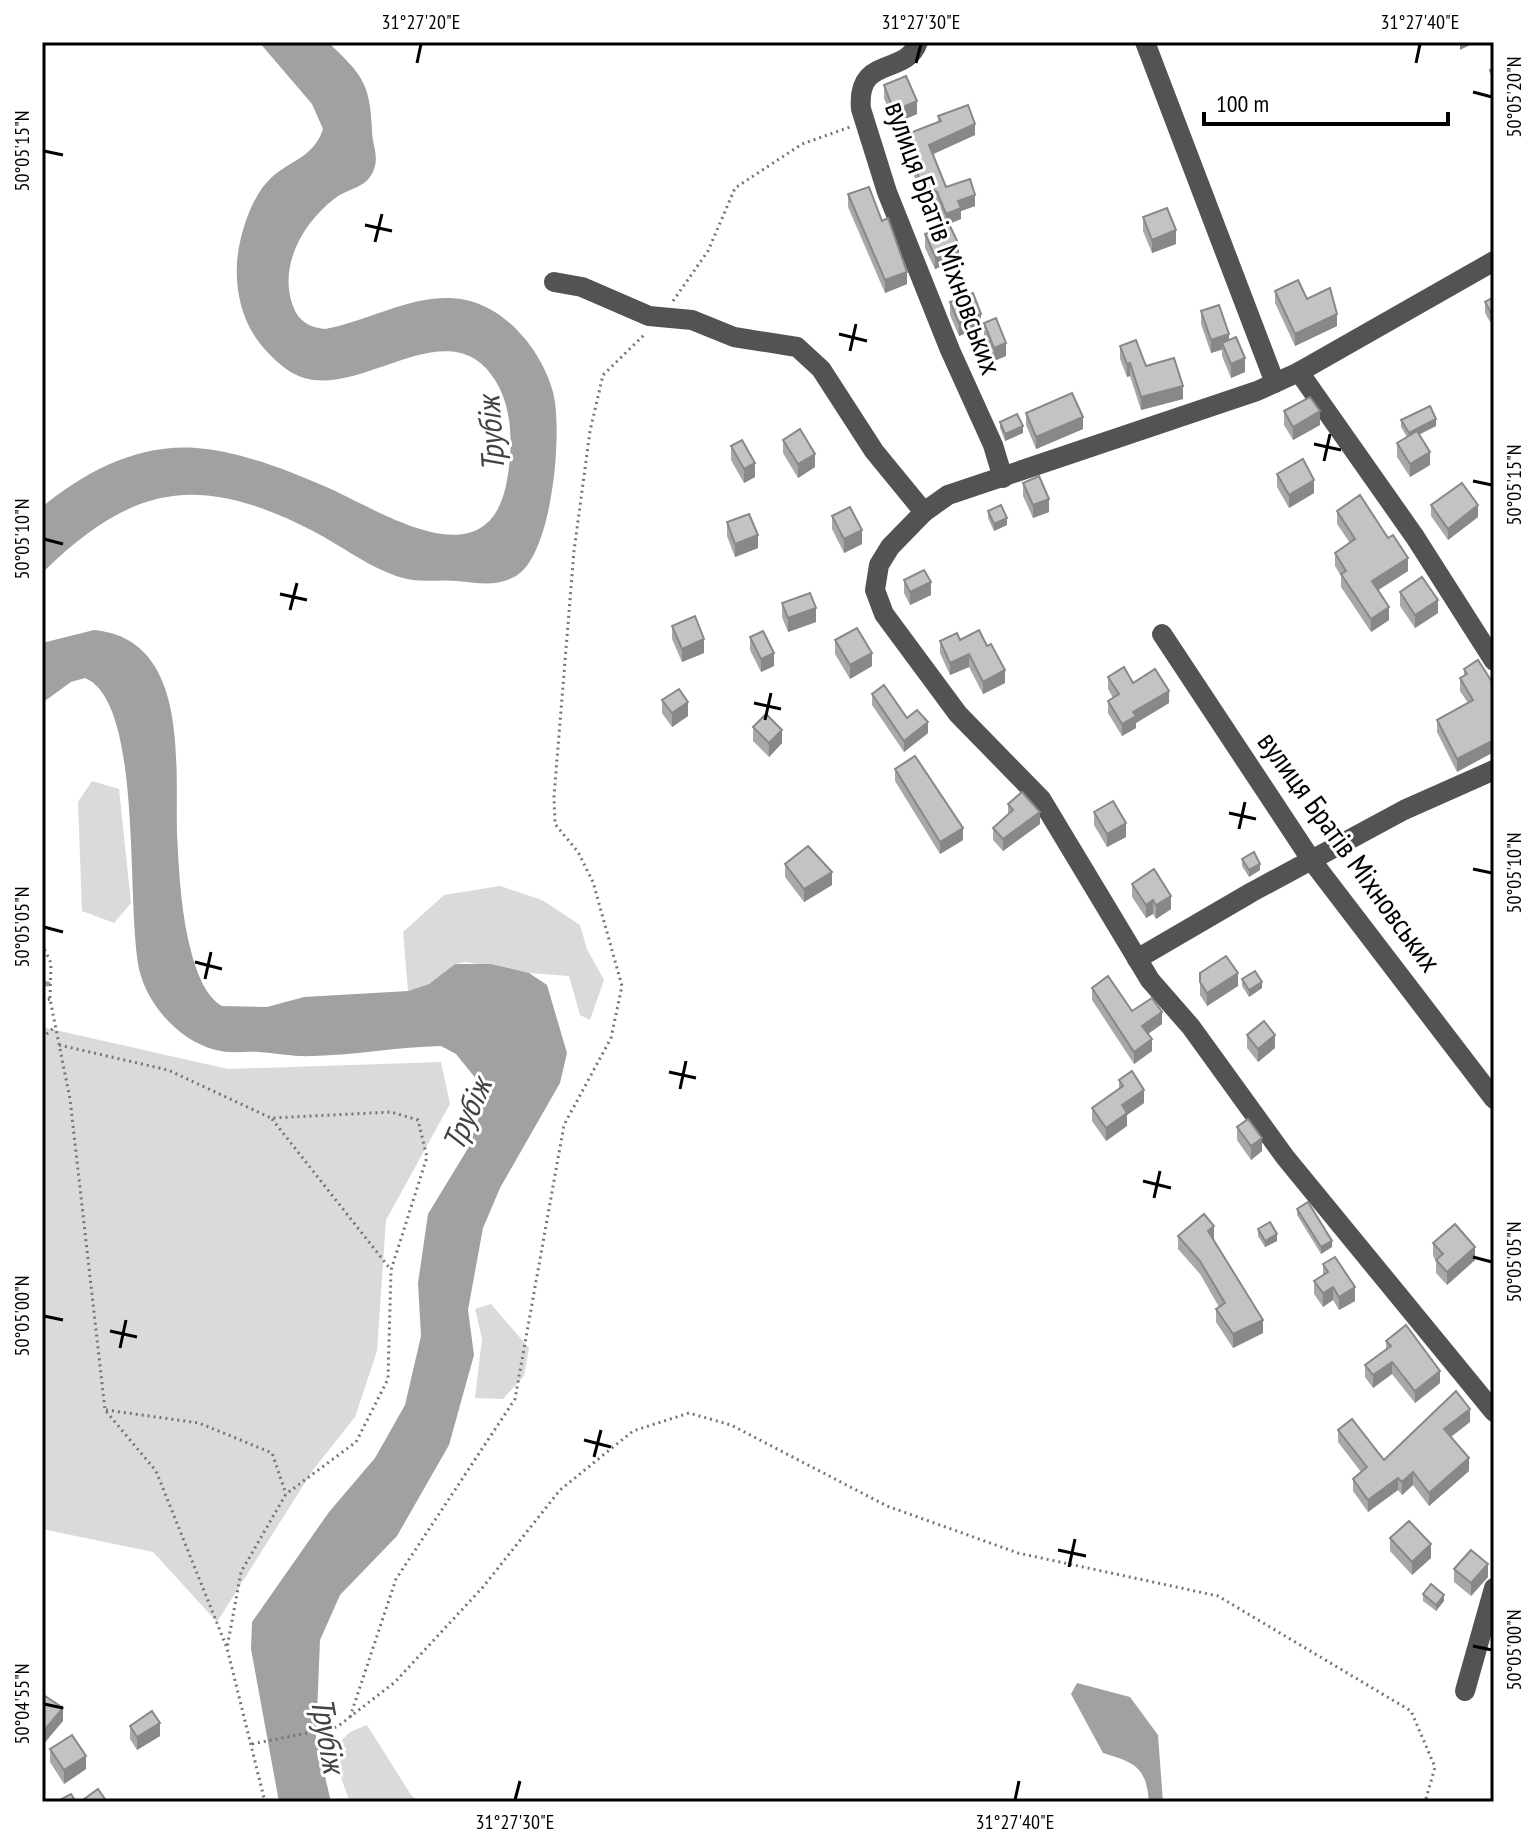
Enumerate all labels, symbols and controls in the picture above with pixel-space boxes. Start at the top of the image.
text: 31°27'20"E [382,9,460,35]
text: 31°27'30"E [882,9,960,35]
text: 31°27'40"E [1381,9,1459,35]
text: 50°05'20"N [1501,57,1527,137]
scale bar [1204,76,1448,126]
text: 100 m [1216,88,1269,119]
street label: вулиця Братів Міхновських [877,96,1012,379]
text: 50°05'15"N [9,111,35,191]
water label: Трубіж [466,391,514,473]
text: 50°05'15"N [1501,445,1527,525]
text: 50°05'10"N [9,499,35,579]
street label: вулиця Братів Міхновських [1250,723,1451,979]
text: 50°05'10"N [1501,833,1527,913]
text: 50°05'05"N [9,887,35,967]
water label: Трубіж [432,1067,502,1156]
text: 50°05'05"N [1501,1222,1527,1302]
text: 50°05'00"N [9,1276,35,1356]
text: 50°05'00"N [1501,1610,1527,1690]
text: 50°04'55"N [9,1664,35,1744]
water label: Трубіж [302,1694,357,1779]
text: 31°27'30"E [476,1809,554,1835]
text: 31°27'40"E [976,1809,1054,1835]

